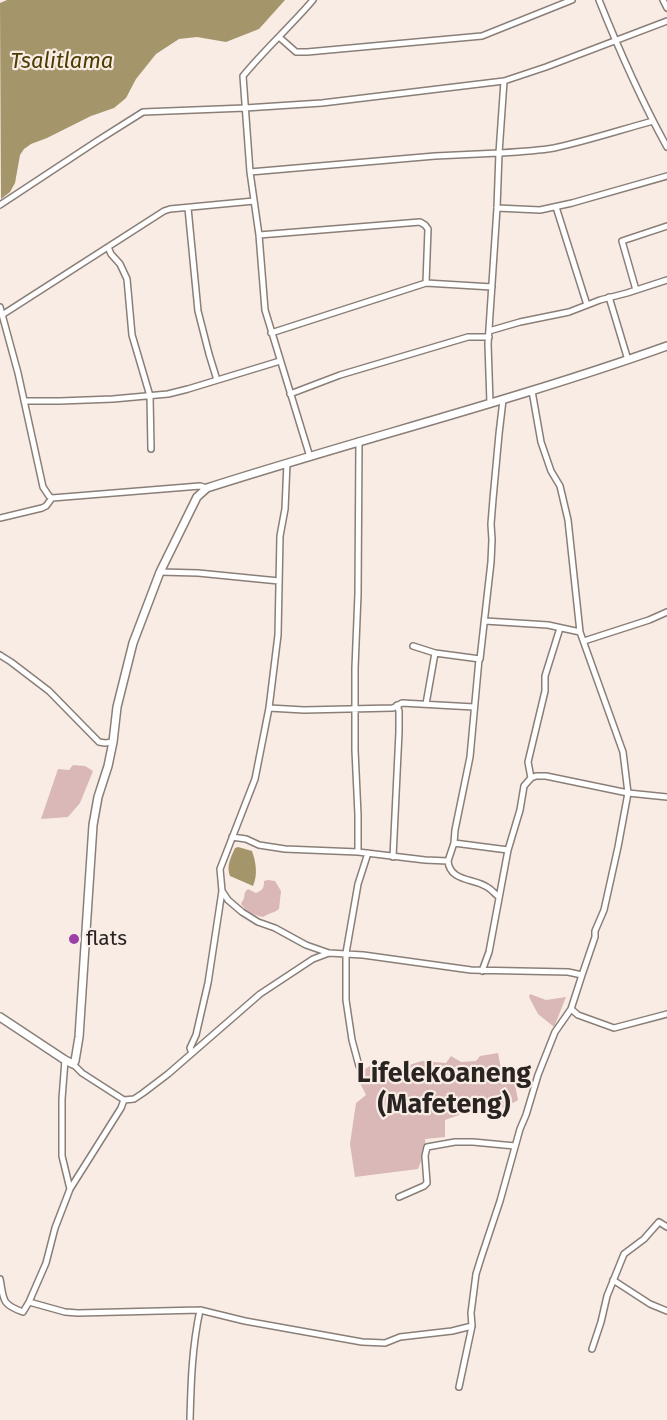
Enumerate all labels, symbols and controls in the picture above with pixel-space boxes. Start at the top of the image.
water label: Tsalitlama [11,49,113,75]
place label: flats [86,926,127,952]
marker: flats [67,932,81,946]
district label: Lifelekoaneng (Mafeteng) [357,1058,531,1121]

